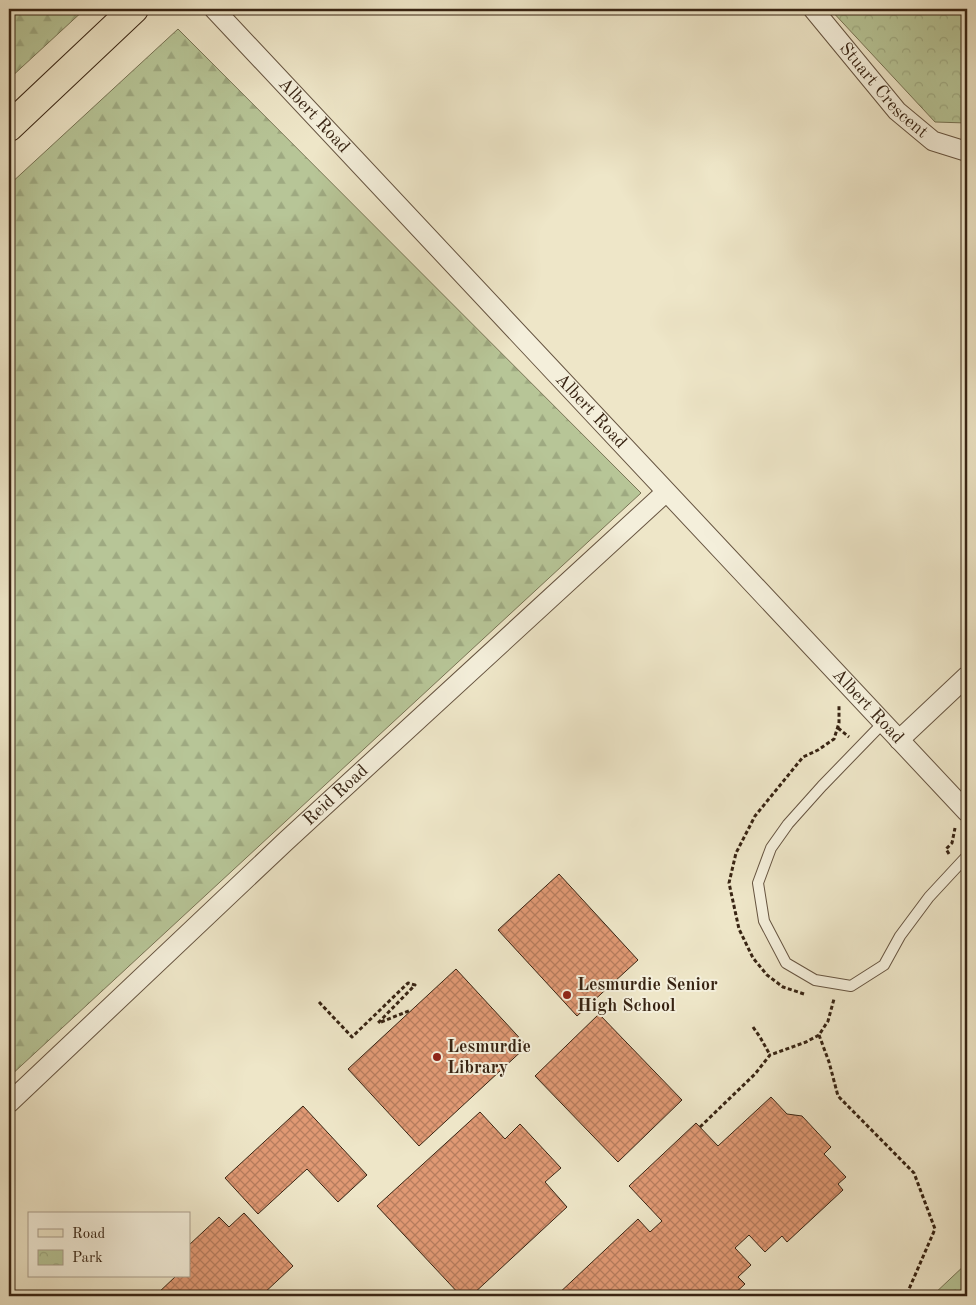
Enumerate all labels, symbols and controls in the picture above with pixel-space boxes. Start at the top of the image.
street label: Stuart Crescent [836,39,931,142]
street label: Albert Road [275,75,353,156]
street label: Albert Road [552,370,630,452]
street label: Albert Road [829,666,907,747]
street label: Reid Road [300,761,372,829]
place label: Lesmurdie Senior High School [577,976,718,1015]
marker: Lesmurdie Senior High School [561,989,573,1001]
place label: Lesmurdie Library [447,1038,531,1077]
marker: Lesmurdie Library [431,1051,443,1063]
legend [28,1212,190,1278]
text: Road [72,1227,106,1242]
text: Park [72,1251,103,1266]

